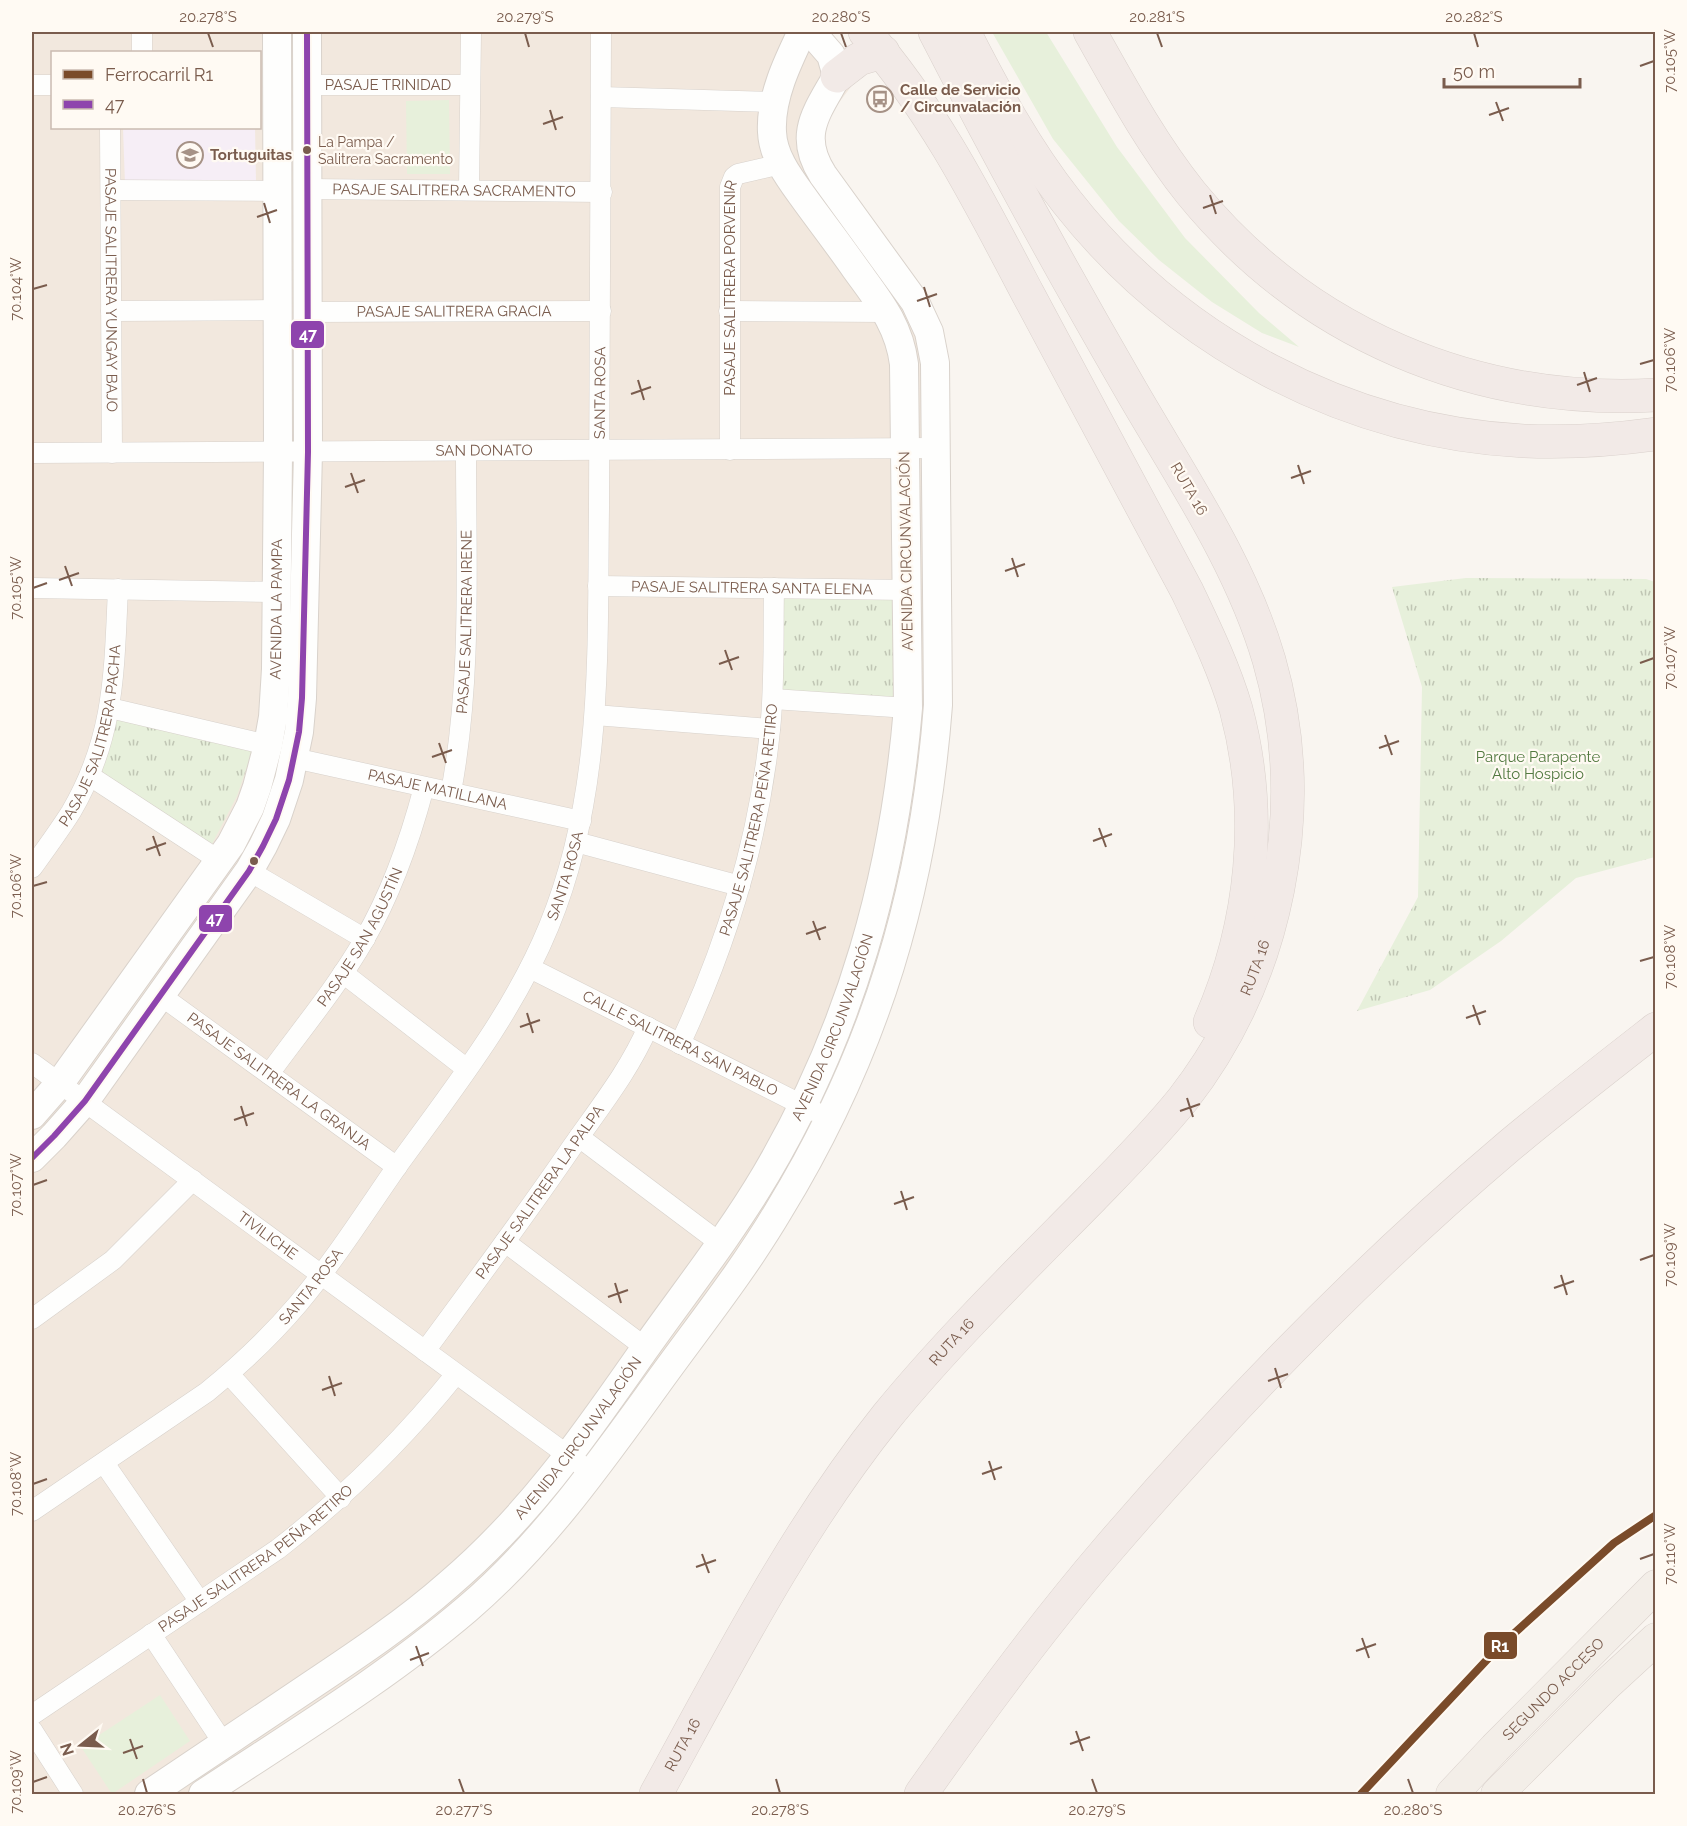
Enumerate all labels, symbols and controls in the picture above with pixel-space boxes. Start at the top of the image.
text: 20.278°S [179,8,237,26]
text: 20.279°S [497,8,554,26]
text: 20.280°S [812,8,870,26]
text: 20.281°S [1129,8,1185,26]
text: 20.282°S [1445,8,1503,26]
text: 70.105°W [1661,29,1679,93]
legend [51,51,261,129]
scale bar [1444,51,1580,89]
text: 50 m [1453,61,1495,82]
text: Ferrocarril R1 [105,64,214,85]
street label: PASAJE TRINIDAD [325,76,452,94]
place label: Calle de Servicio / Circunvalación [900,81,1021,116]
bus stop icon: Calle de Servicio / Circunvalación [865,84,895,114]
text: 47 [105,94,125,115]
place label: La Pampa / Salitrera Sacramento [318,134,453,167]
school or university icon: Tortuguitas [175,140,205,170]
marker: La Pampa / Salitrera Sacramento [301,144,313,156]
place label: Tortuguitas [210,146,292,164]
street label: PASAJE SALITRERA YUNGAY BAJO [101,168,121,412]
street label: PASAJE SALITRERA PORVENIR [720,177,741,396]
street label: PASAJE SALITRERA SACRAMENTO [332,180,576,201]
text: 70.104°W [7,257,25,321]
street label: PASAJE SALITRERA GRACIA [356,302,552,321]
line badge: 47 [290,320,325,349]
text: 47 [299,325,317,344]
text: 70.106°W [1661,328,1679,392]
street label: SANTA ROSA [591,347,609,439]
street label: SAN DONATO [435,441,533,460]
street label: AVENIDA CIRCUNVALACIÓN [895,451,917,651]
street label: RUTA 16 [1167,459,1211,519]
street label: PASAJE SALITRERA IRENE [453,530,476,715]
street label: AVENIDA LA PAMPA [266,539,286,680]
text: 70.105°W [7,556,25,620]
street label: PASAJE SALITRERA SANTA ELENA [631,577,873,599]
text: 70.107°W [1661,626,1679,690]
street label: PASAJE SALITRERA PACHA [55,644,124,830]
street label: PASAJE SALITRERA PEÑA RETIRO [716,703,781,938]
park label: Parque Parapente Alto Hospicio [1476,748,1600,783]
street label: PASAJE MATILLANA [366,765,509,814]
street label: SANTA ROSA [543,829,587,923]
text: 70.106°W [7,854,25,918]
unlabelled marker [248,855,260,867]
street label: PASAJE SAN AGUSTÍN [314,865,406,1010]
line badge: 47 [198,904,233,933]
text: 47 [206,909,224,928]
text: 70.108°W [1661,925,1679,989]
street label: AVENIDA CIRCUNVALACIÓN [788,931,877,1124]
street label: RUTA 16 [1237,938,1274,998]
street label: CALLE SALITRERA SAN PABLO [579,987,781,1100]
street label: PASAJE SALITRERA LA GRANJA [184,1009,374,1154]
street label: PASAJE SALITRERA LA PALPA [472,1102,608,1283]
text: 70.107°W [7,1153,25,1217]
street label: TIVILICHE [234,1208,301,1263]
text: 70.109°W [1661,1223,1679,1287]
street label: SANTA ROSA [275,1245,347,1328]
street label: RUTA 16 [925,1315,978,1369]
street label: AVENIDA CIRCUNVALACIÓN [511,1353,645,1523]
text: 70.108°W [7,1452,25,1516]
street label: PASAJE SALITRERA PEÑA RETIRO [155,1481,356,1636]
text: 70.110°W [1661,1523,1679,1585]
line badge: R1 [1483,1631,1518,1660]
street label: SEGUNDO ACCESO [1499,1634,1608,1744]
text: R1 [1491,1637,1509,1656]
north arrow [51,1715,111,1775]
street label: RUTA 16 [661,1715,705,1775]
text: N [56,1741,78,1758]
text: 70.109°W [7,1750,25,1814]
text: 20.276°S [118,1801,176,1819]
text: 20.277°S [436,1801,492,1819]
text: 20.278°S [751,1801,809,1819]
text: 20.279°S [1069,1801,1126,1819]
text: 20.280°S [1384,1801,1442,1819]

